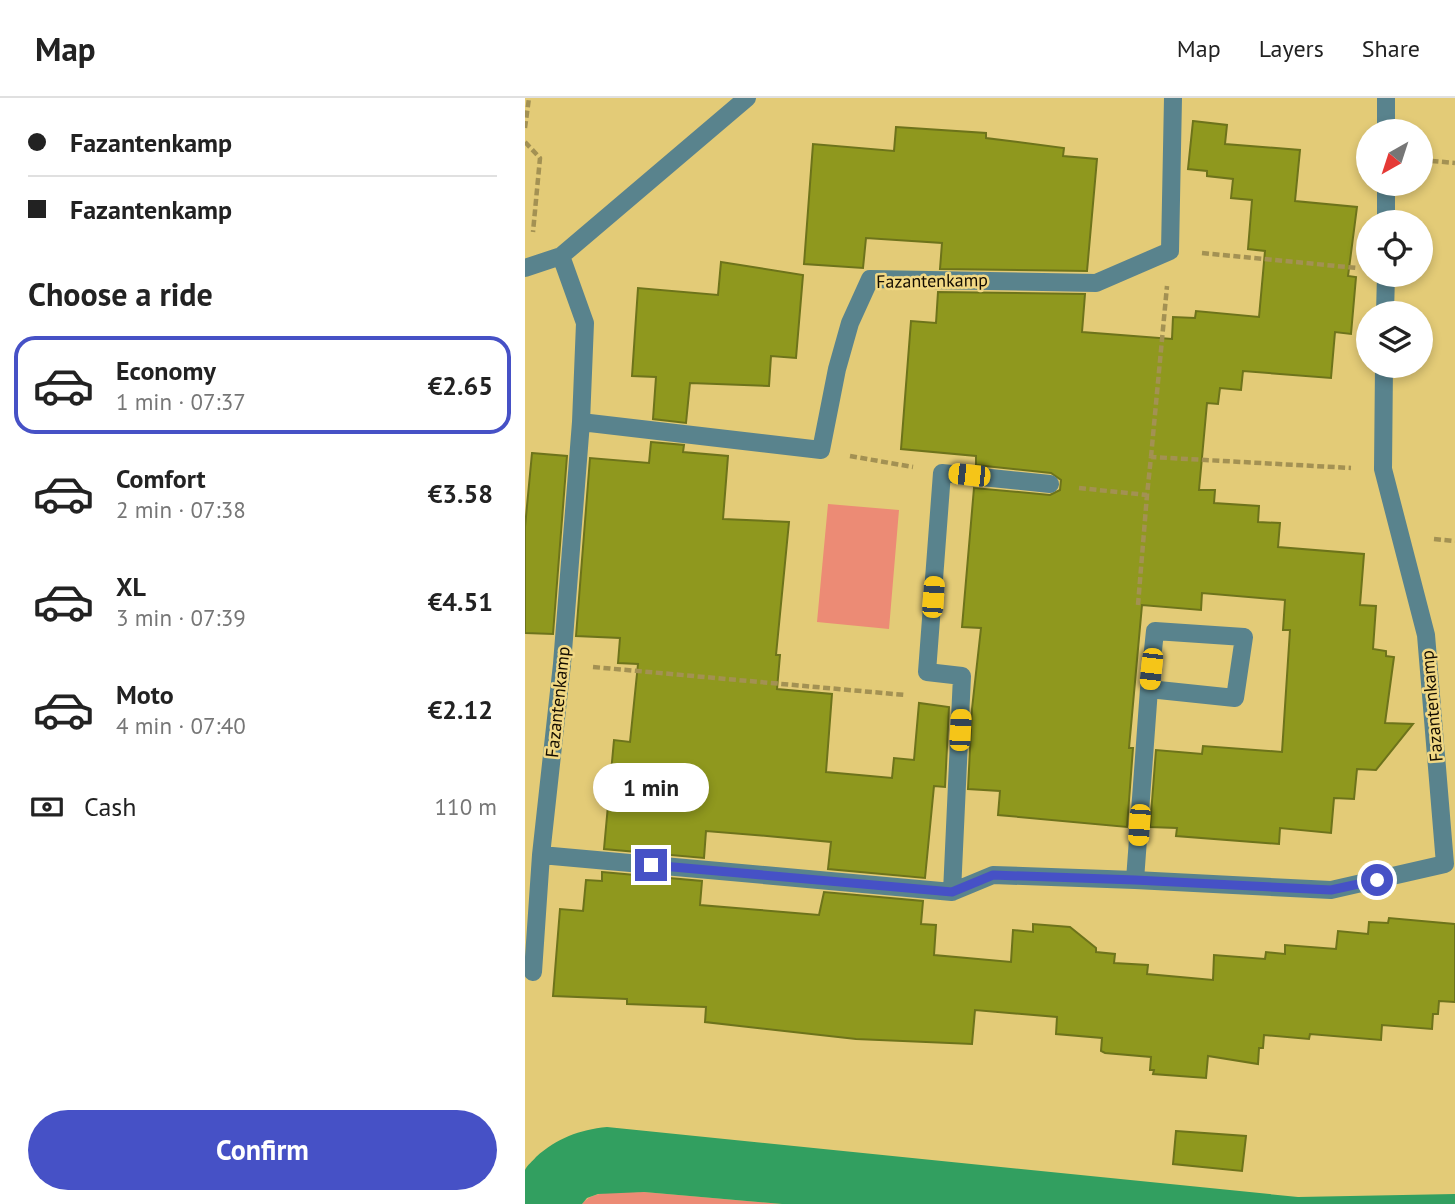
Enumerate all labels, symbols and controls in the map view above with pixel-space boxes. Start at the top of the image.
text: Map [35,27,96,70]
text: Map [1177,33,1221,64]
text: Layers [1259,33,1324,64]
text: Share [1362,33,1420,64]
north arrow [1356,119,1433,196]
map controls [1356,119,1433,378]
text: Fazantenkamp [70,126,232,159]
text: Fazantenkamp [70,193,232,226]
button: locate [1356,210,1433,287]
street label: Fazantenkamp [876,268,988,293]
text: Choose a ride [28,273,213,315]
button: layers [1356,301,1433,378]
icon: car [32,354,95,417]
text: Economy [116,354,216,387]
text: €2.65 [428,369,493,402]
text: 1 min · 07:37 [116,387,246,416]
icon: car [32,462,95,525]
text: Comfort [116,462,206,495]
car [948,462,991,488]
text: €3.58 [428,477,493,510]
text: 2 min · 07:38 [116,495,246,524]
icon: car [32,570,95,633]
text: XL [116,570,146,603]
car [922,575,945,619]
text: €4.51 [428,585,493,618]
text: 3 min · 07:39 [116,603,246,632]
street label: Fazantenkamp [540,645,575,759]
car [1139,647,1164,691]
street label: Fazantenkamp [1415,649,1448,763]
icon: car [32,678,95,741]
text: Moto [116,678,174,711]
text: €2.12 [428,693,493,726]
car [949,708,972,752]
text: 4 min · 07:40 [116,711,246,740]
callout: 1 min [593,764,709,812]
text: 1 min [623,773,679,802]
icon: cash [28,788,66,826]
text: Cash [84,790,136,823]
text: 110 m [435,792,497,821]
car [1128,803,1151,847]
route end [635,849,667,881]
route start [1361,864,1393,896]
button: Confirm [28,1110,497,1190]

